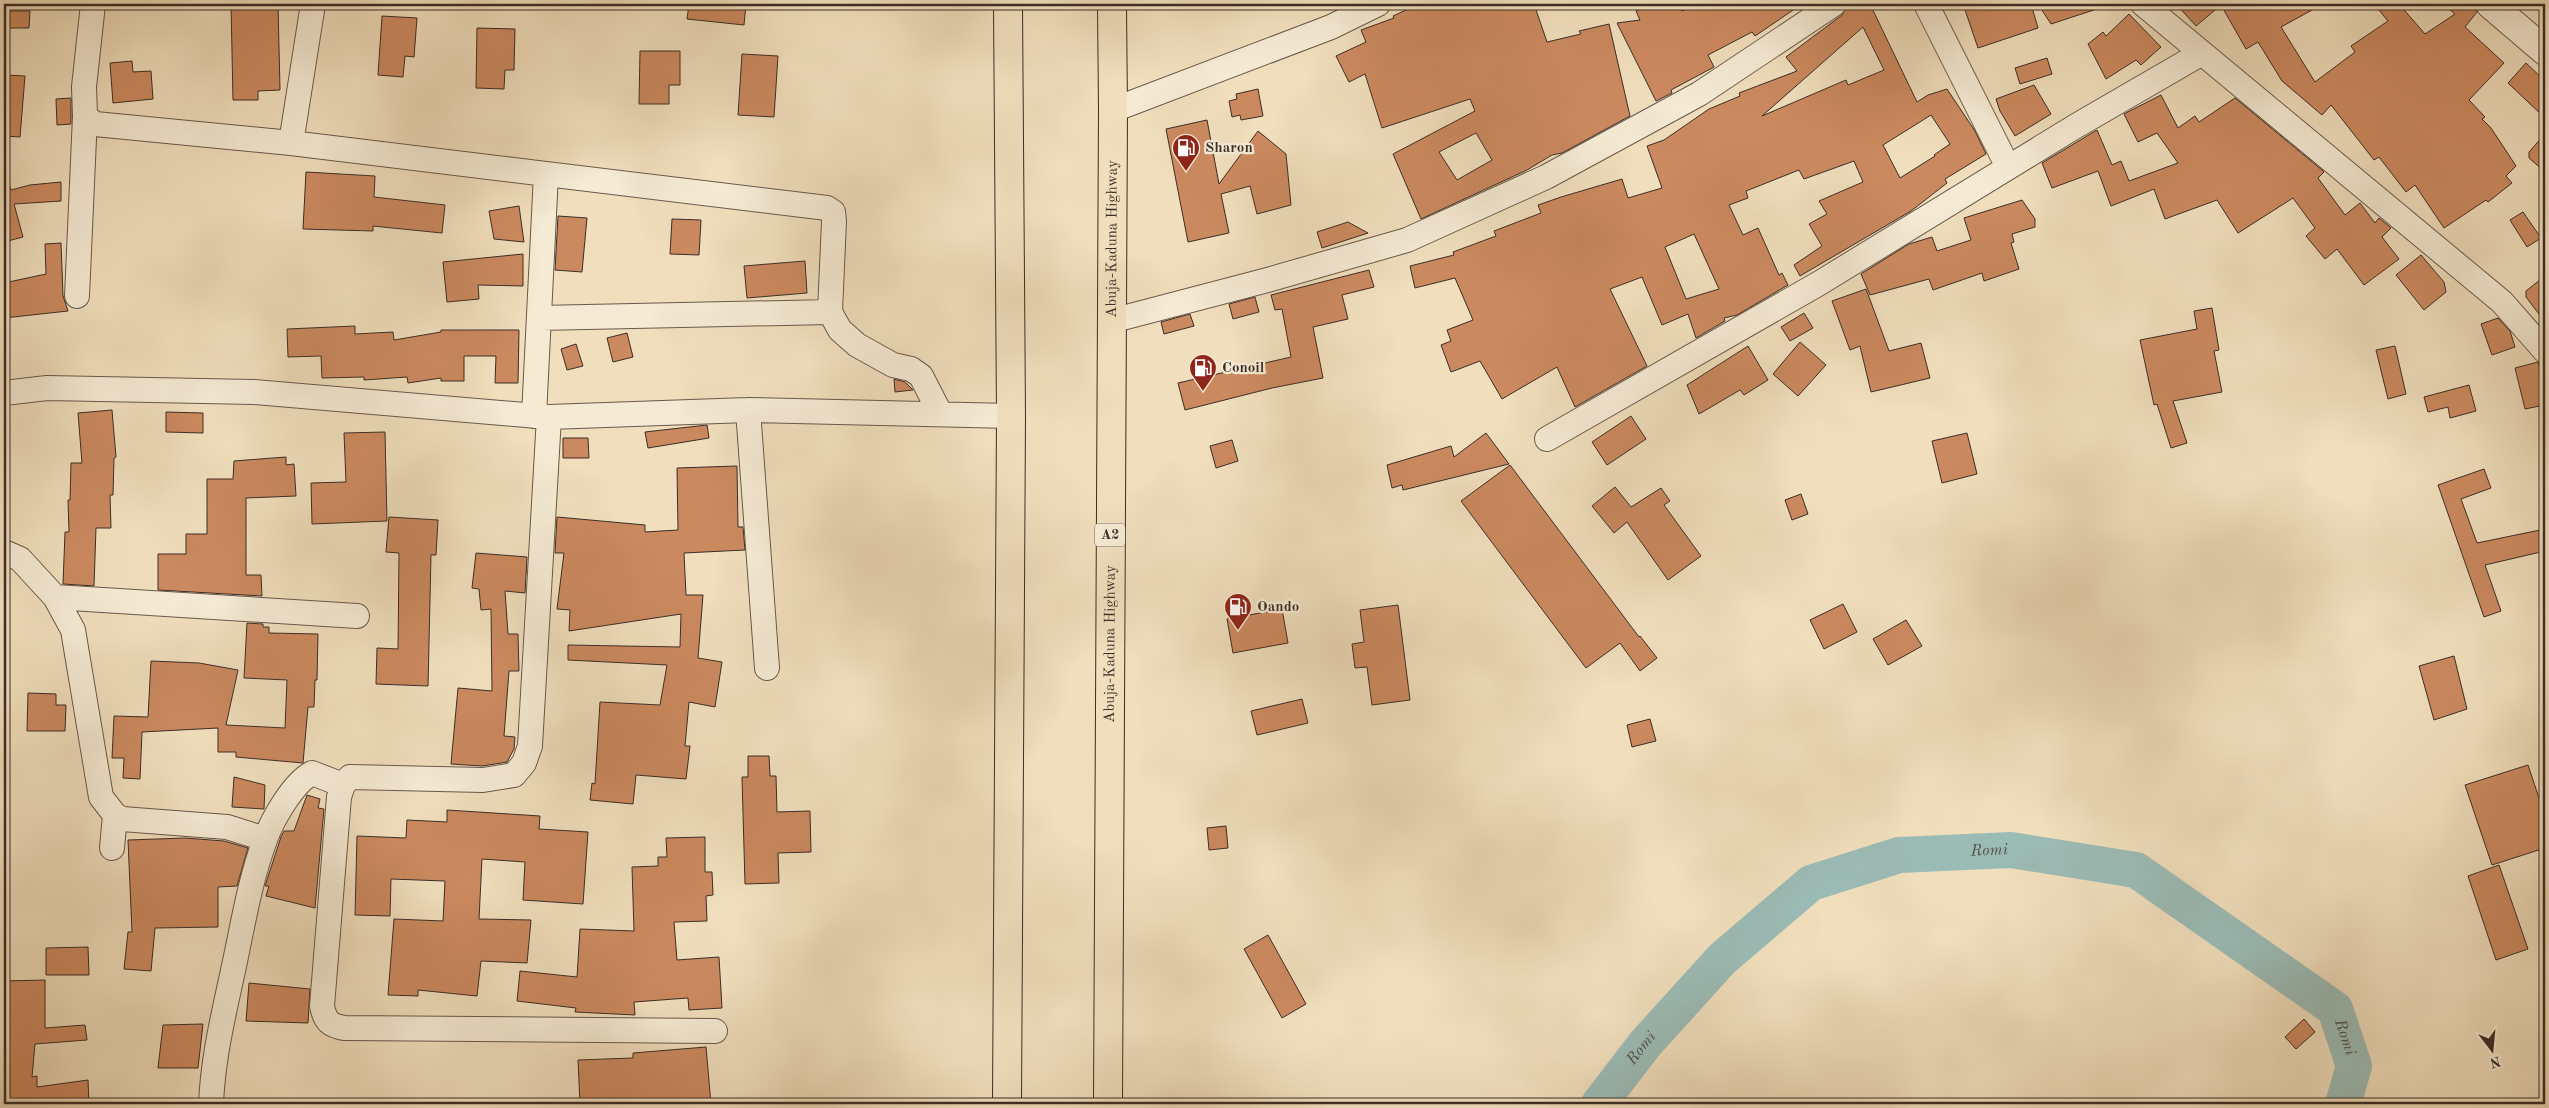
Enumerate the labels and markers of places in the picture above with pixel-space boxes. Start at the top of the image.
fuel station icon: Sharon [1171,133,1201,172]
place label: Sharon [1205,141,1253,156]
fuel station icon: Conoil [1188,353,1218,392]
place label: Conoil [1222,361,1265,376]
fuel station icon: Oando [1223,592,1253,631]
place label: Oando [1257,600,1299,615]

